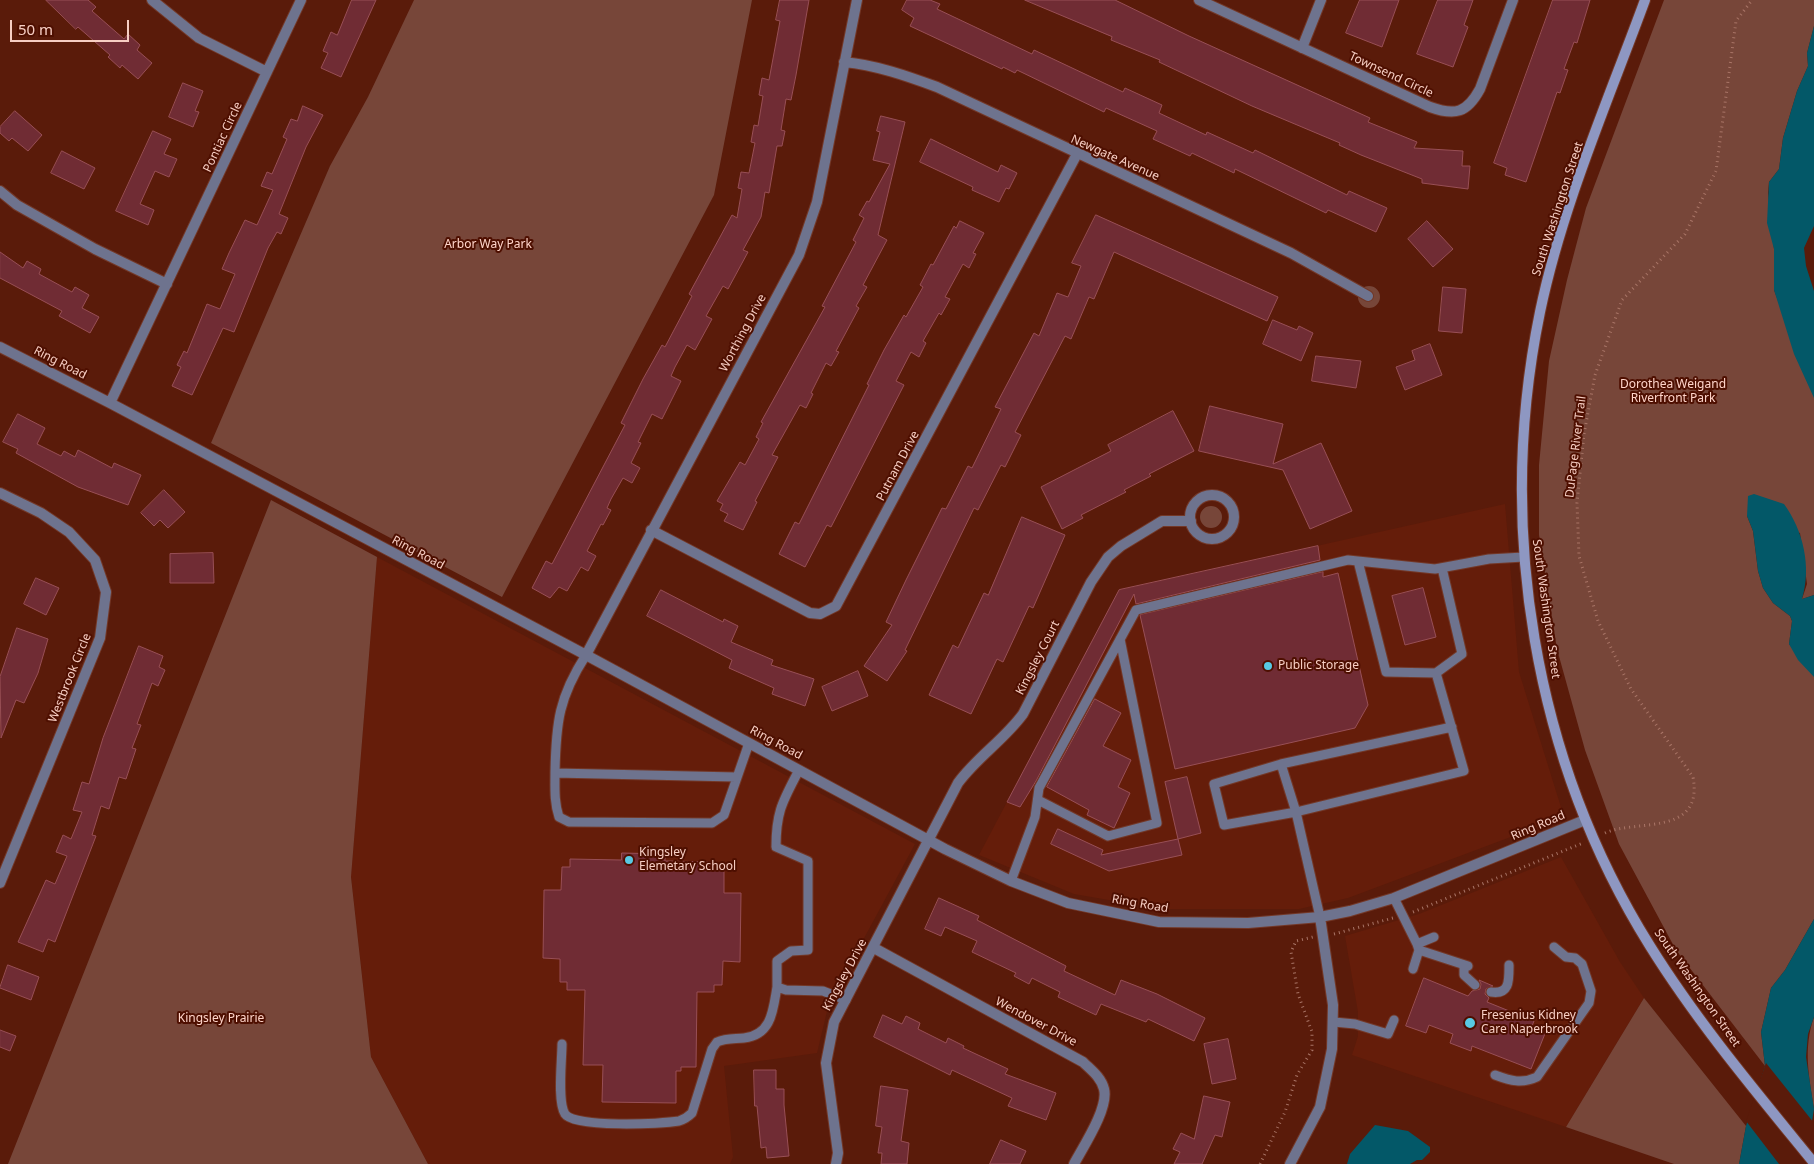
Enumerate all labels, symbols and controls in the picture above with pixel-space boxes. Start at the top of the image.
scale bar [12,10,131,42]
text: 50 m [18,19,53,39]
street label: Townsend Circle [1347,49,1435,101]
street label: Pontiac Circle [200,100,246,174]
street label: Newgate Avenue [1068,132,1162,184]
street label: South Washington Street [1529,140,1587,278]
park label: Arbor Way Park [444,238,532,252]
street label: Worthing Drive [717,292,769,374]
street label: Ring Road [31,344,89,382]
park label: Dorothea Weigand Riverfront Park [1620,378,1726,406]
street label: DuPage River Trail [1563,395,1589,499]
street label: Putnam Drive [874,429,922,503]
street label: Ring Road [389,533,447,573]
street label: South Washington Street [1529,538,1563,680]
street label: Kingsley Court [1013,618,1063,698]
street label: Westbrook Circle [46,631,94,725]
place label: Public Storage [1278,659,1359,673]
marker: Public Storage [1262,660,1274,672]
street label: Ring Road [747,723,805,763]
street label: Ring Road [1509,808,1567,844]
place label: Kingsley Elemetary School [639,846,736,874]
marker: Kingsley Elemetary School [623,854,635,866]
street label: Ring Road [1111,892,1169,916]
street label: South Washington Street [1651,926,1743,1050]
street label: Kingsley Drive [820,936,870,1014]
street label: Wendover Drive [993,994,1079,1050]
place label: Fresenius Kidney Care Naperbrook [1481,1009,1578,1037]
park label: Kingsley Prairie [178,1012,264,1026]
marker: Fresenius Kidney Care Naperbrook [1463,1016,1477,1030]

